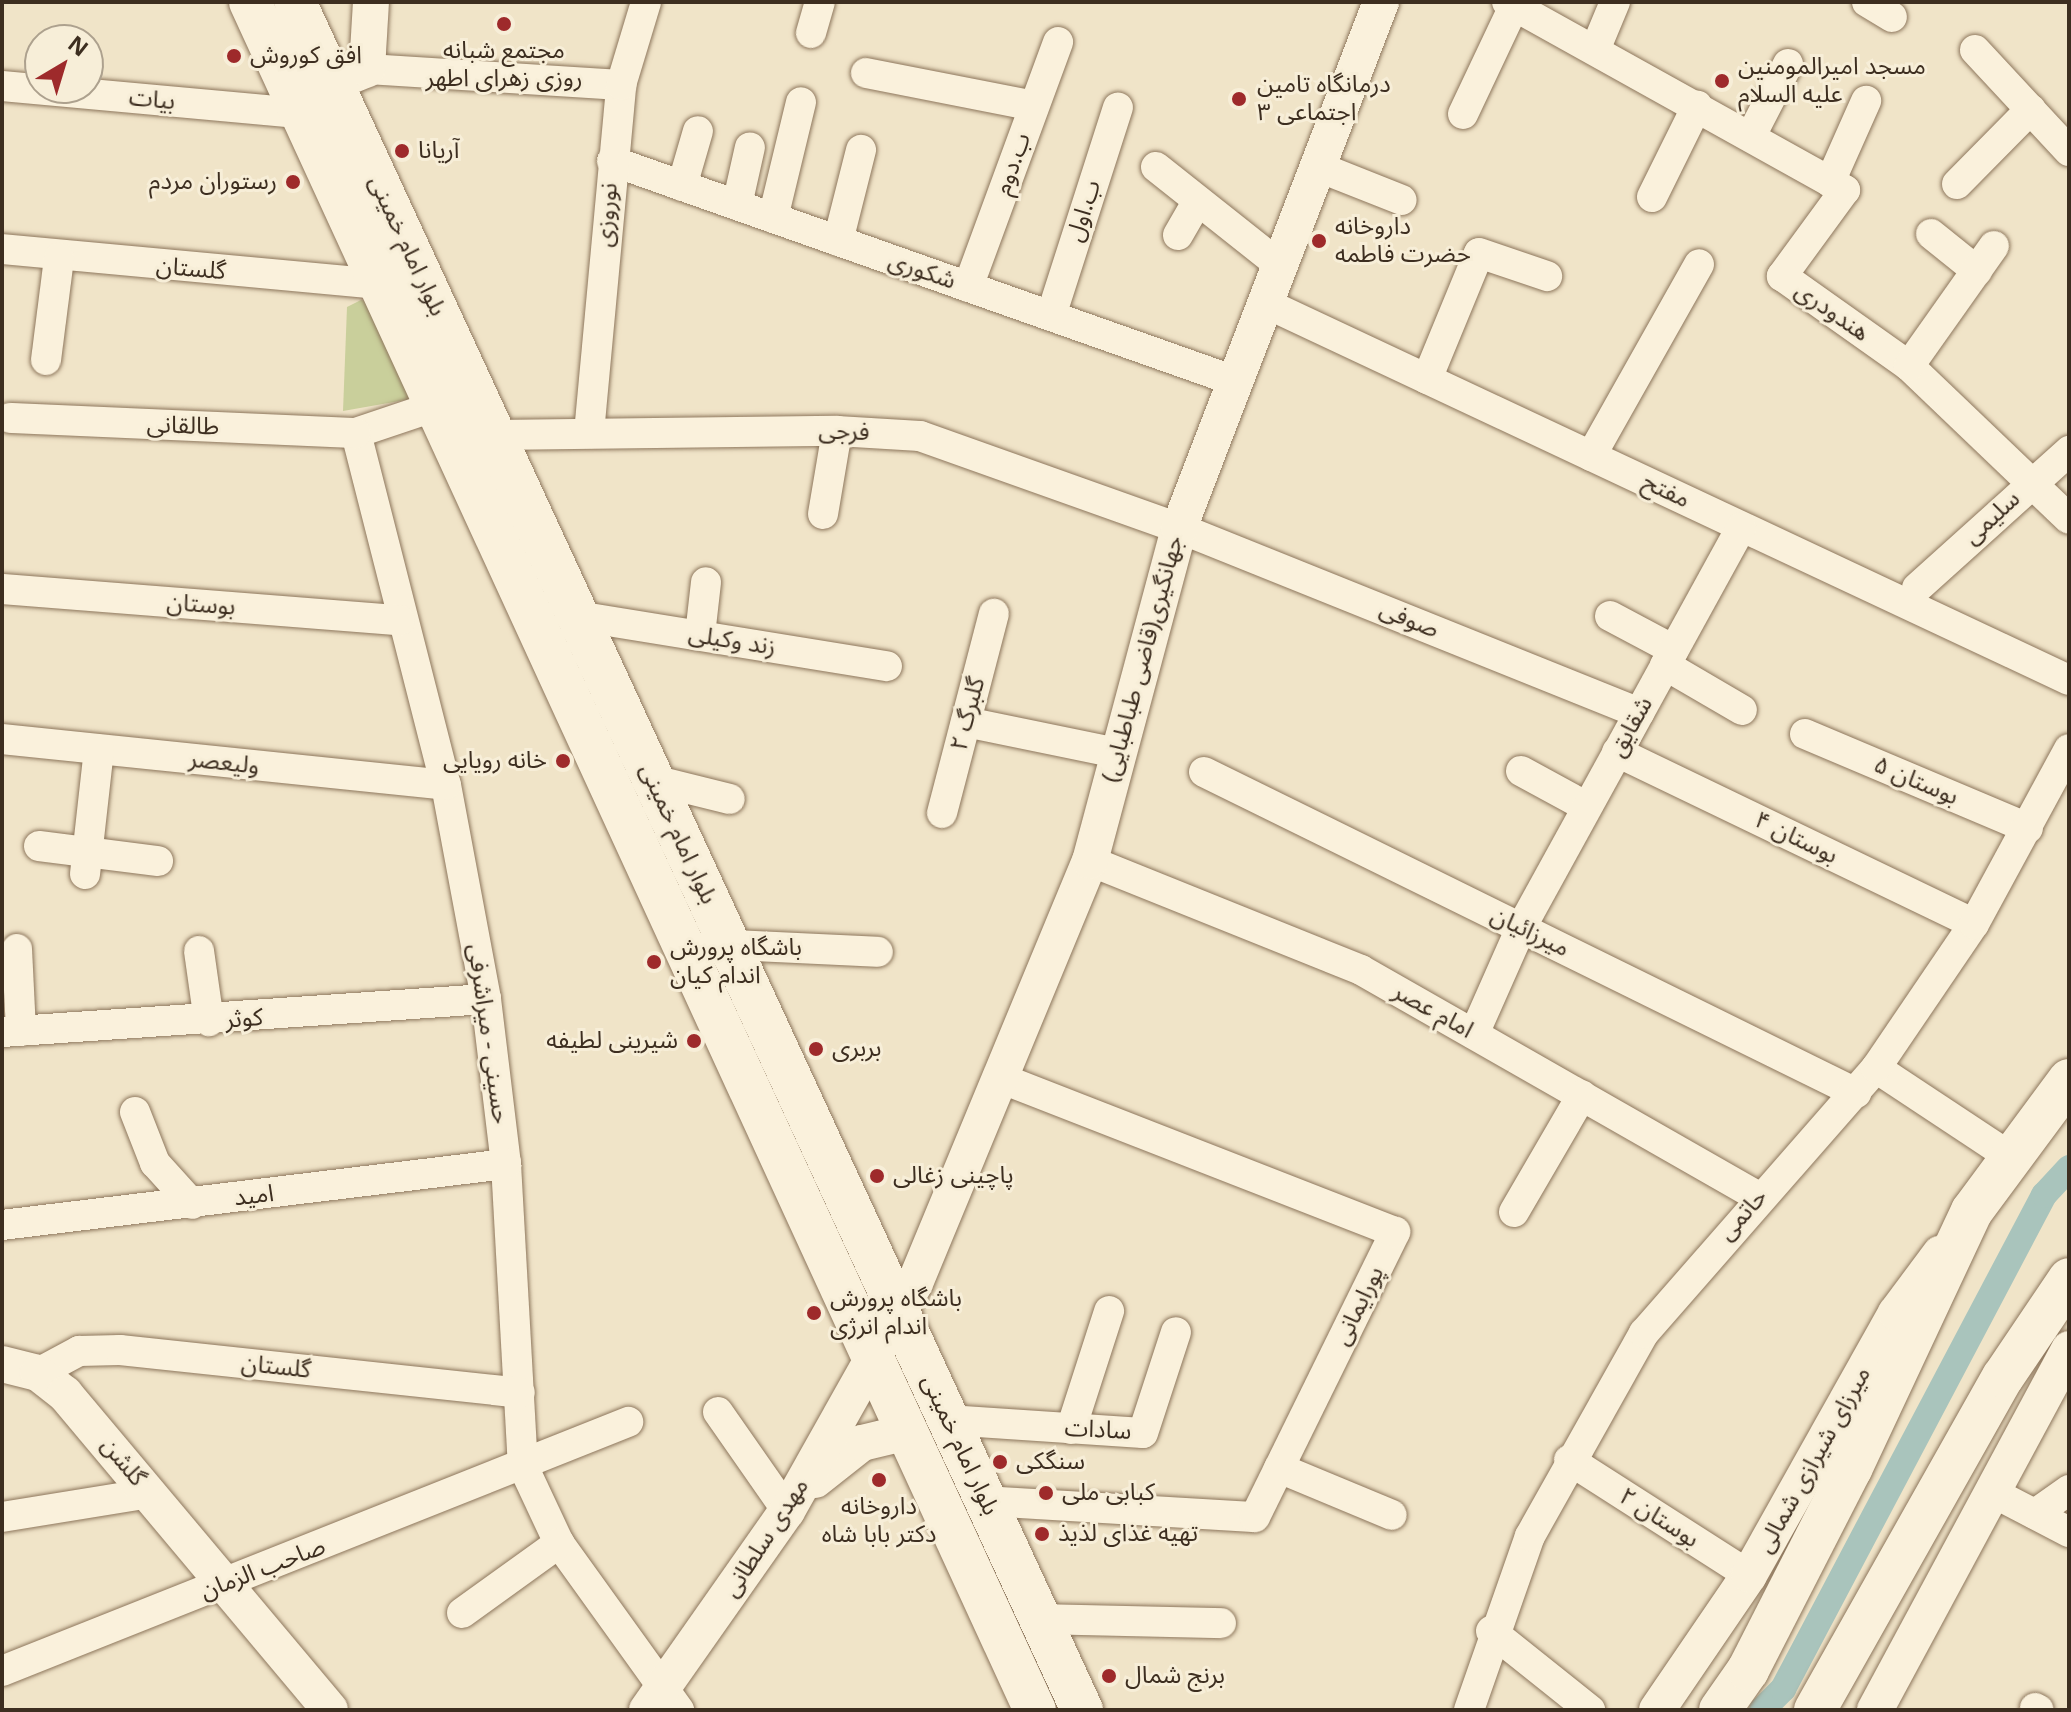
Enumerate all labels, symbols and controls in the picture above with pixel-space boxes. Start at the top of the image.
marker: مجتمع شبانه روزی زهرای اطهر [495,15,513,33]
text: N [56,23,99,70]
north arrow [24,24,104,104]
place label: مجتمع شبانه روزی زهرای اطهر [425,37,583,93]
place label: افق کوروش [250,42,362,70]
marker: افق کوروش [225,47,243,65]
place label: مسجد امیرالمومنین علیه السلام [1738,53,1926,109]
place label: درمانگاه تامین اجتماعی ۳ [1257,71,1391,127]
marker: مسجد امیرالمومنین علیه السلام [1713,72,1731,90]
street label: بیات [128,84,176,116]
marker: درمانگاه تامین اجتماعی ۳ [1228,88,1250,110]
street label: ب.دوم [989,129,1037,199]
place label: آريانا [418,137,459,165]
marker: آريانا [393,142,411,160]
place label: رستوران مردم [149,168,277,196]
street label: بلوار امام خمینی [362,171,452,321]
marker: رستوران مردم [284,173,302,191]
street label: ب.اول [1061,176,1107,246]
street label: نوروزی [590,182,624,248]
place label: داروخانه حضرت فاطمه [1335,213,1471,269]
marker: داروخانه حضرت فاطمه [1310,232,1328,250]
street label: شکوری [885,246,959,296]
street label: گلستان [155,252,227,286]
street label: هندودری [1789,276,1875,348]
street label: طالقانی [146,410,220,442]
street label: فرجی [818,417,870,447]
street label: مفتح [1638,468,1694,514]
street label: سلیمی [1958,485,2026,551]
street label: جهانگیری(قاضی طباطبایی) [1096,533,1190,785]
street label: بوستان [166,588,236,622]
street label: صوفی [1375,595,1443,645]
street label: زند وکیلی [686,620,778,662]
street label: گلبرگ ۲ [944,674,992,754]
street label: شقایق [1603,692,1659,762]
street label: ولیعصر [187,745,261,781]
place label: خانه رویایی [443,747,547,775]
street label: بوستان ۵ [1869,750,1963,812]
marker: خانه رویایی [554,752,572,770]
street label: بلوار امام خمینی [633,759,723,909]
street label: بوستان ۴ [1750,806,1842,870]
street label: میرزائیان [1486,901,1574,963]
place label: باشگاه پرورش اندام کیان [670,934,802,990]
street label: حسینی - میراشرفی [461,942,515,1126]
marker: باشگاه پرورش اندام کیان [645,953,663,971]
street label: امام عصر [1388,977,1478,1045]
street label: کوثر [224,1003,264,1035]
place label: شیرینی لطیفه [546,1027,678,1055]
marker: شیرینی لطیفه [685,1032,703,1050]
place label: بربری [832,1035,881,1063]
marker: بربری [807,1040,825,1058]
place label: پاچینی زغالی [893,1162,1014,1190]
marker: پاچینی زغالی [868,1167,886,1185]
street label: امید [232,1179,276,1213]
street label: حاتمی [1712,1183,1774,1247]
street label: پورایمانی [1328,1262,1390,1350]
place label: باشگاه پرورش اندام انرژی [830,1285,962,1341]
marker: باشگاه پرورش اندام انرژی [805,1304,823,1322]
street label: گلستان [240,1349,312,1385]
street label: میرزای شیرازی شمالی [1751,1362,1877,1558]
street label: بلوار امام خمینی [915,1370,1005,1520]
street label: سادات [1064,1414,1132,1446]
street label: گلشن [94,1432,152,1492]
place label: سنگکی [1016,1448,1085,1476]
marker: سنگکی [991,1453,1009,1471]
marker: داروخانه دکتر بابا شاه [870,1471,888,1489]
street label: مهدی سلطانی [717,1473,815,1603]
place label: کبابی ملی [1062,1479,1155,1507]
street label: بوستان ۲ [1614,1482,1704,1554]
marker: کبابی ملی [1037,1484,1055,1502]
place label: داروخانه دکتر بابا شاه [822,1493,936,1549]
place label: تهیه غذای لذیذ [1058,1520,1198,1548]
marker: تهیه غذای لذیذ [1033,1525,1051,1543]
street label: صاحب الزمان [196,1532,330,1606]
place label: برنج شمال [1125,1662,1225,1690]
marker: برنج شمال [1100,1667,1118,1685]

